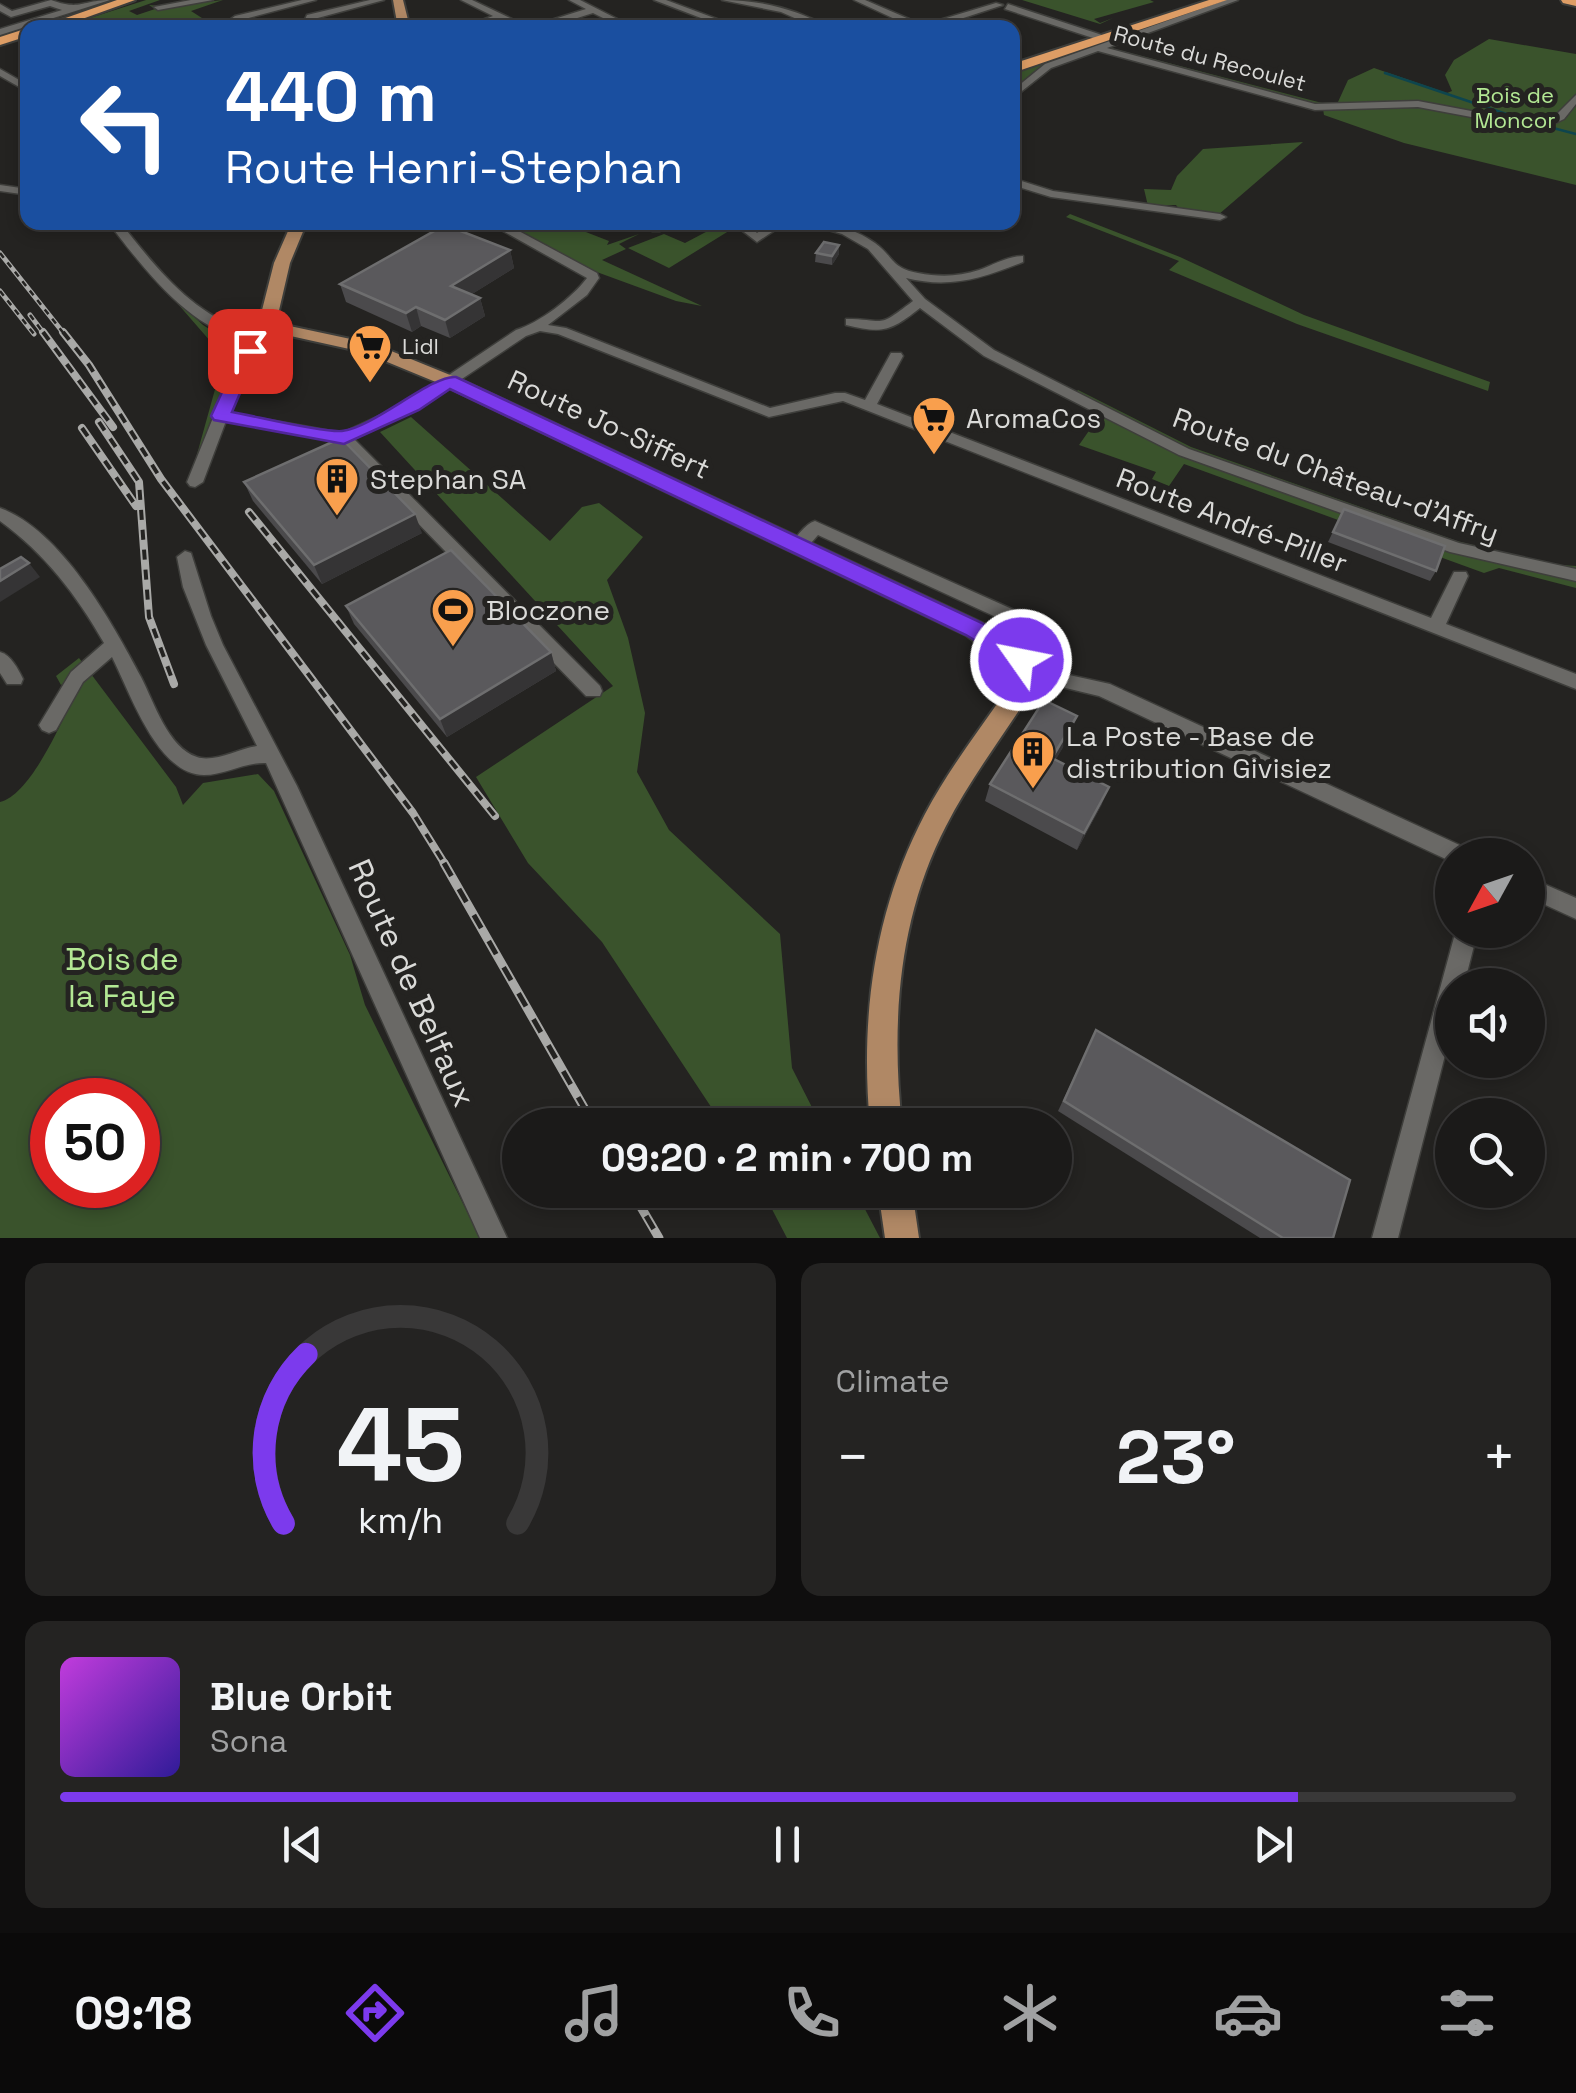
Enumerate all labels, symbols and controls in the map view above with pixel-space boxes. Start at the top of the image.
street label: Route du Recoulet [1111,19,1309,97]
text: 440 m [225,52,437,141]
icon: left [60,60,190,190]
park label: Bois de Moncor [1474,81,1556,134]
text: Route Henri-Stephan [225,139,683,196]
pin [208,309,293,394]
supermarket icon: Lidl [347,323,393,384]
icon: arrive [223,324,278,379]
place label: Lidl [402,332,439,360]
street label: Route Jo-Siffert [502,361,716,487]
supermarket icon: AromaCos [911,395,957,456]
street label: Route du Château-d'Affry [1168,399,1504,551]
place label: AromaCos [966,400,1101,436]
building icon: Stephan SA [314,456,360,517]
street label: Route André-Piller [1111,459,1353,581]
place label: Stephan SA [370,461,526,497]
sports icon: Bloczone [430,587,476,648]
place label: Bloczone [486,592,610,628]
position arrow [969,608,1073,712]
place label: La Poste - Base de distribution Givisiez [1066,718,1332,786]
building icon: La Poste - Base de distribution Givisiez [1010,729,1056,790]
north arrow [1435,838,1545,948]
map controls [1435,838,1545,1208]
street label: Route de Belfaux [339,853,485,1113]
park label: Bois de la Faye [65,939,179,1016]
button: sound [1435,968,1545,1078]
speed limit sign: 50 [30,1078,160,1208]
button: search [1435,1098,1545,1208]
text: 09:20 · 2 min · 700 m [601,1134,973,1182]
text: Climate [836,1361,950,1401]
text: 45 [336,1379,465,1511]
text: 23° [1116,1409,1236,1505]
text: − [836,1422,870,1492]
text: + [1482,1422,1516,1492]
text: km/h [358,1498,443,1543]
text: Blue Orbit [210,1673,393,1721]
text: Sona [210,1721,287,1761]
icon: previous [275,1817,330,1872]
icon: pause [760,1817,815,1872]
icon: next [1246,1817,1301,1872]
icon: directions [340,1978,410,2048]
icon: music [559,1978,629,2048]
icon: phone [777,1978,847,2048]
icon: climate [995,1978,1065,2048]
icon: car [1213,1978,1283,2048]
icon: filters [1432,1978,1502,2048]
text: 09:18 [74,1985,192,2042]

